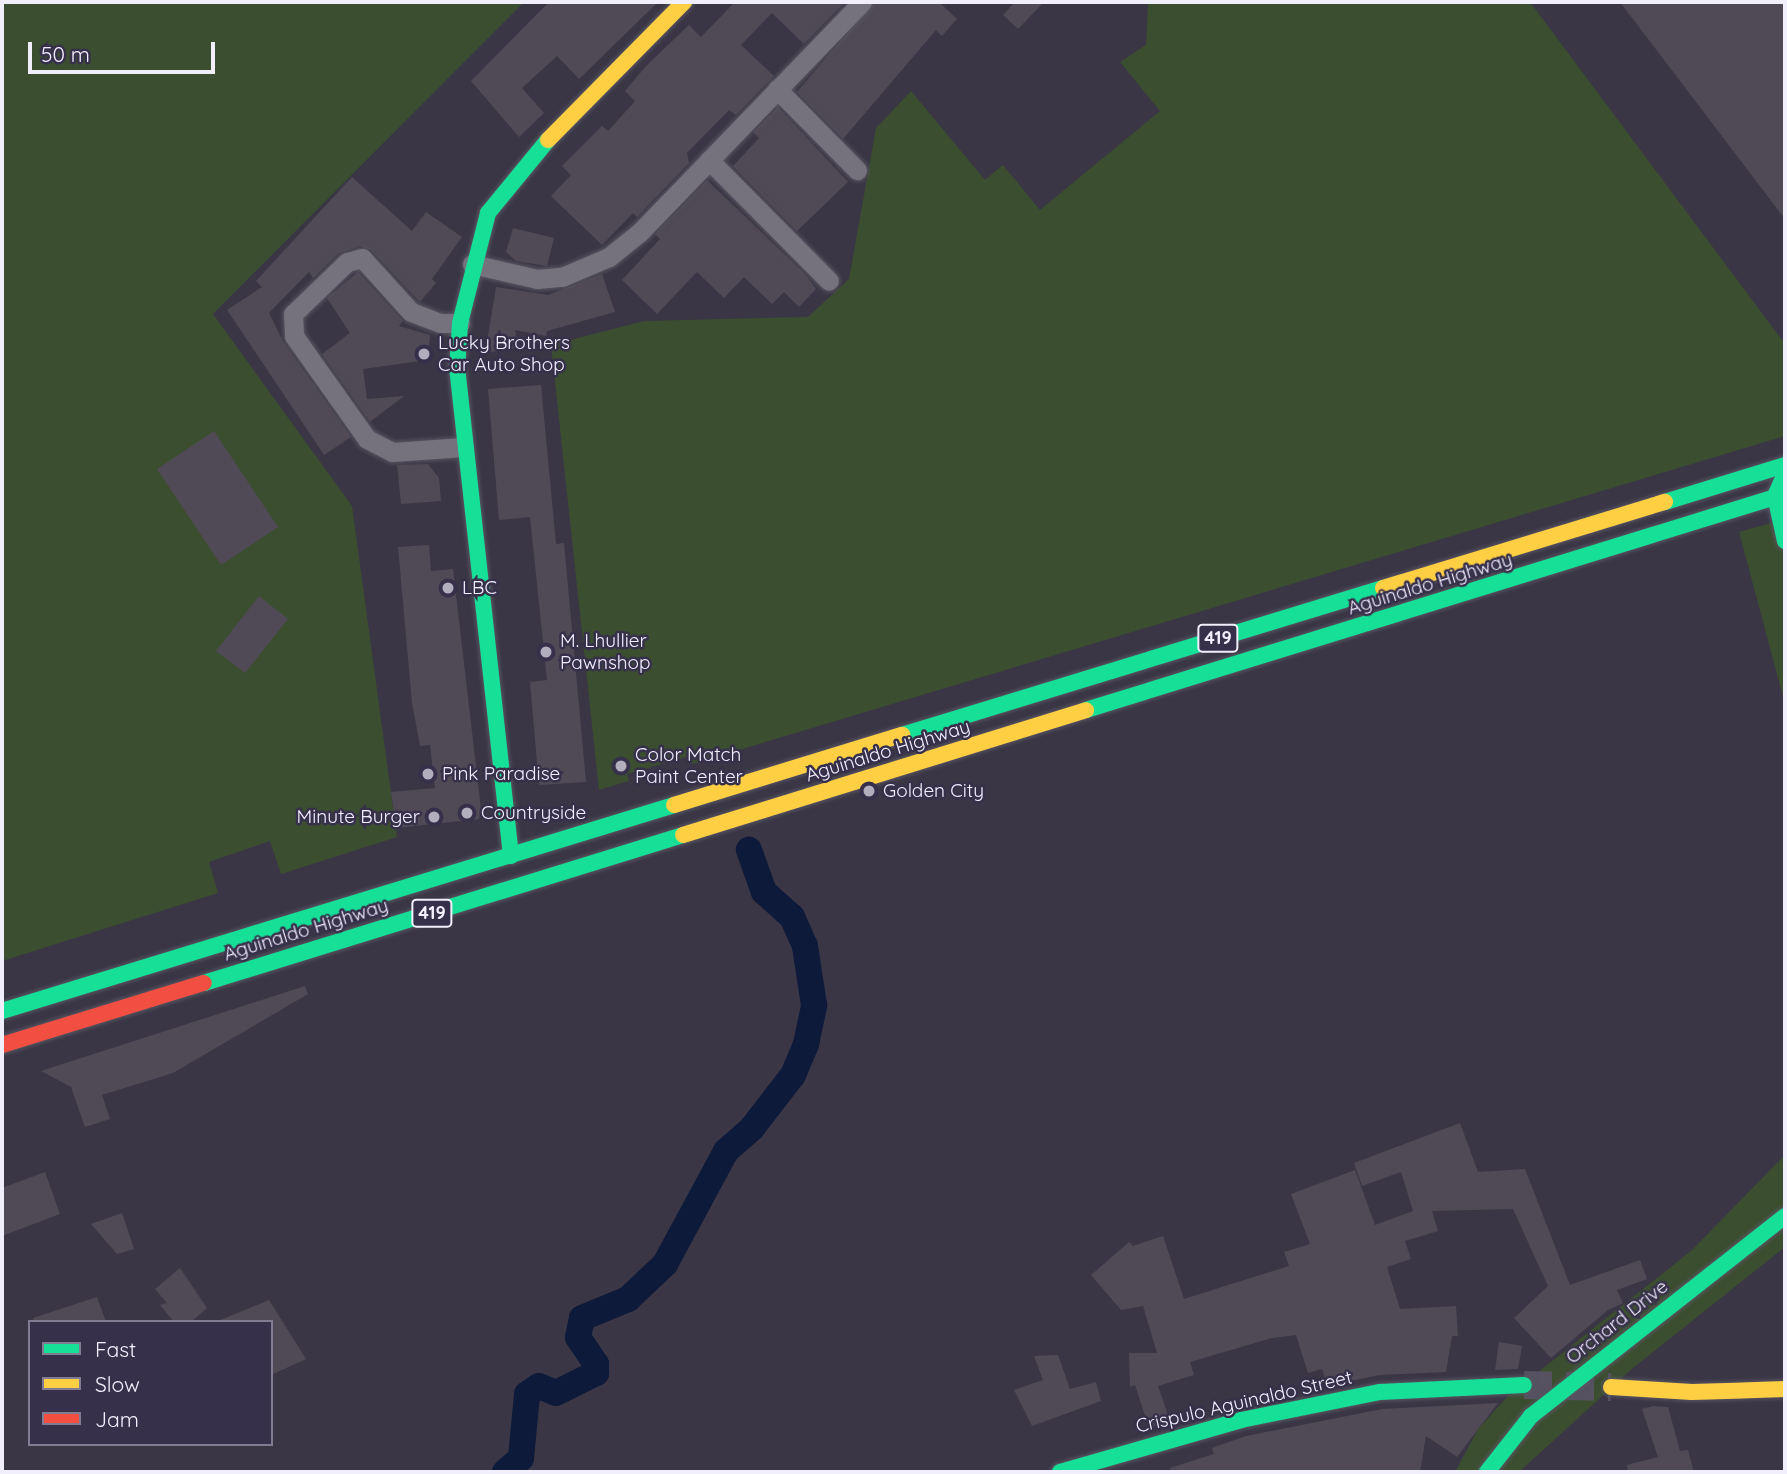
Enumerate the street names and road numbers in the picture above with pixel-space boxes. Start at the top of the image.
street label: Aguinaldo Highway [1345,548,1515,620]
road number: 419 [1197,624,1239,652]
street label: Aguinaldo Highway [803,715,973,787]
street label: Aguinaldo Highway [221,894,391,966]
road number: 419 [411,898,453,928]
street label: Orchard Drive [1562,1275,1672,1369]
street label: Crispulo Aguinaldo Street [1134,1366,1354,1438]

